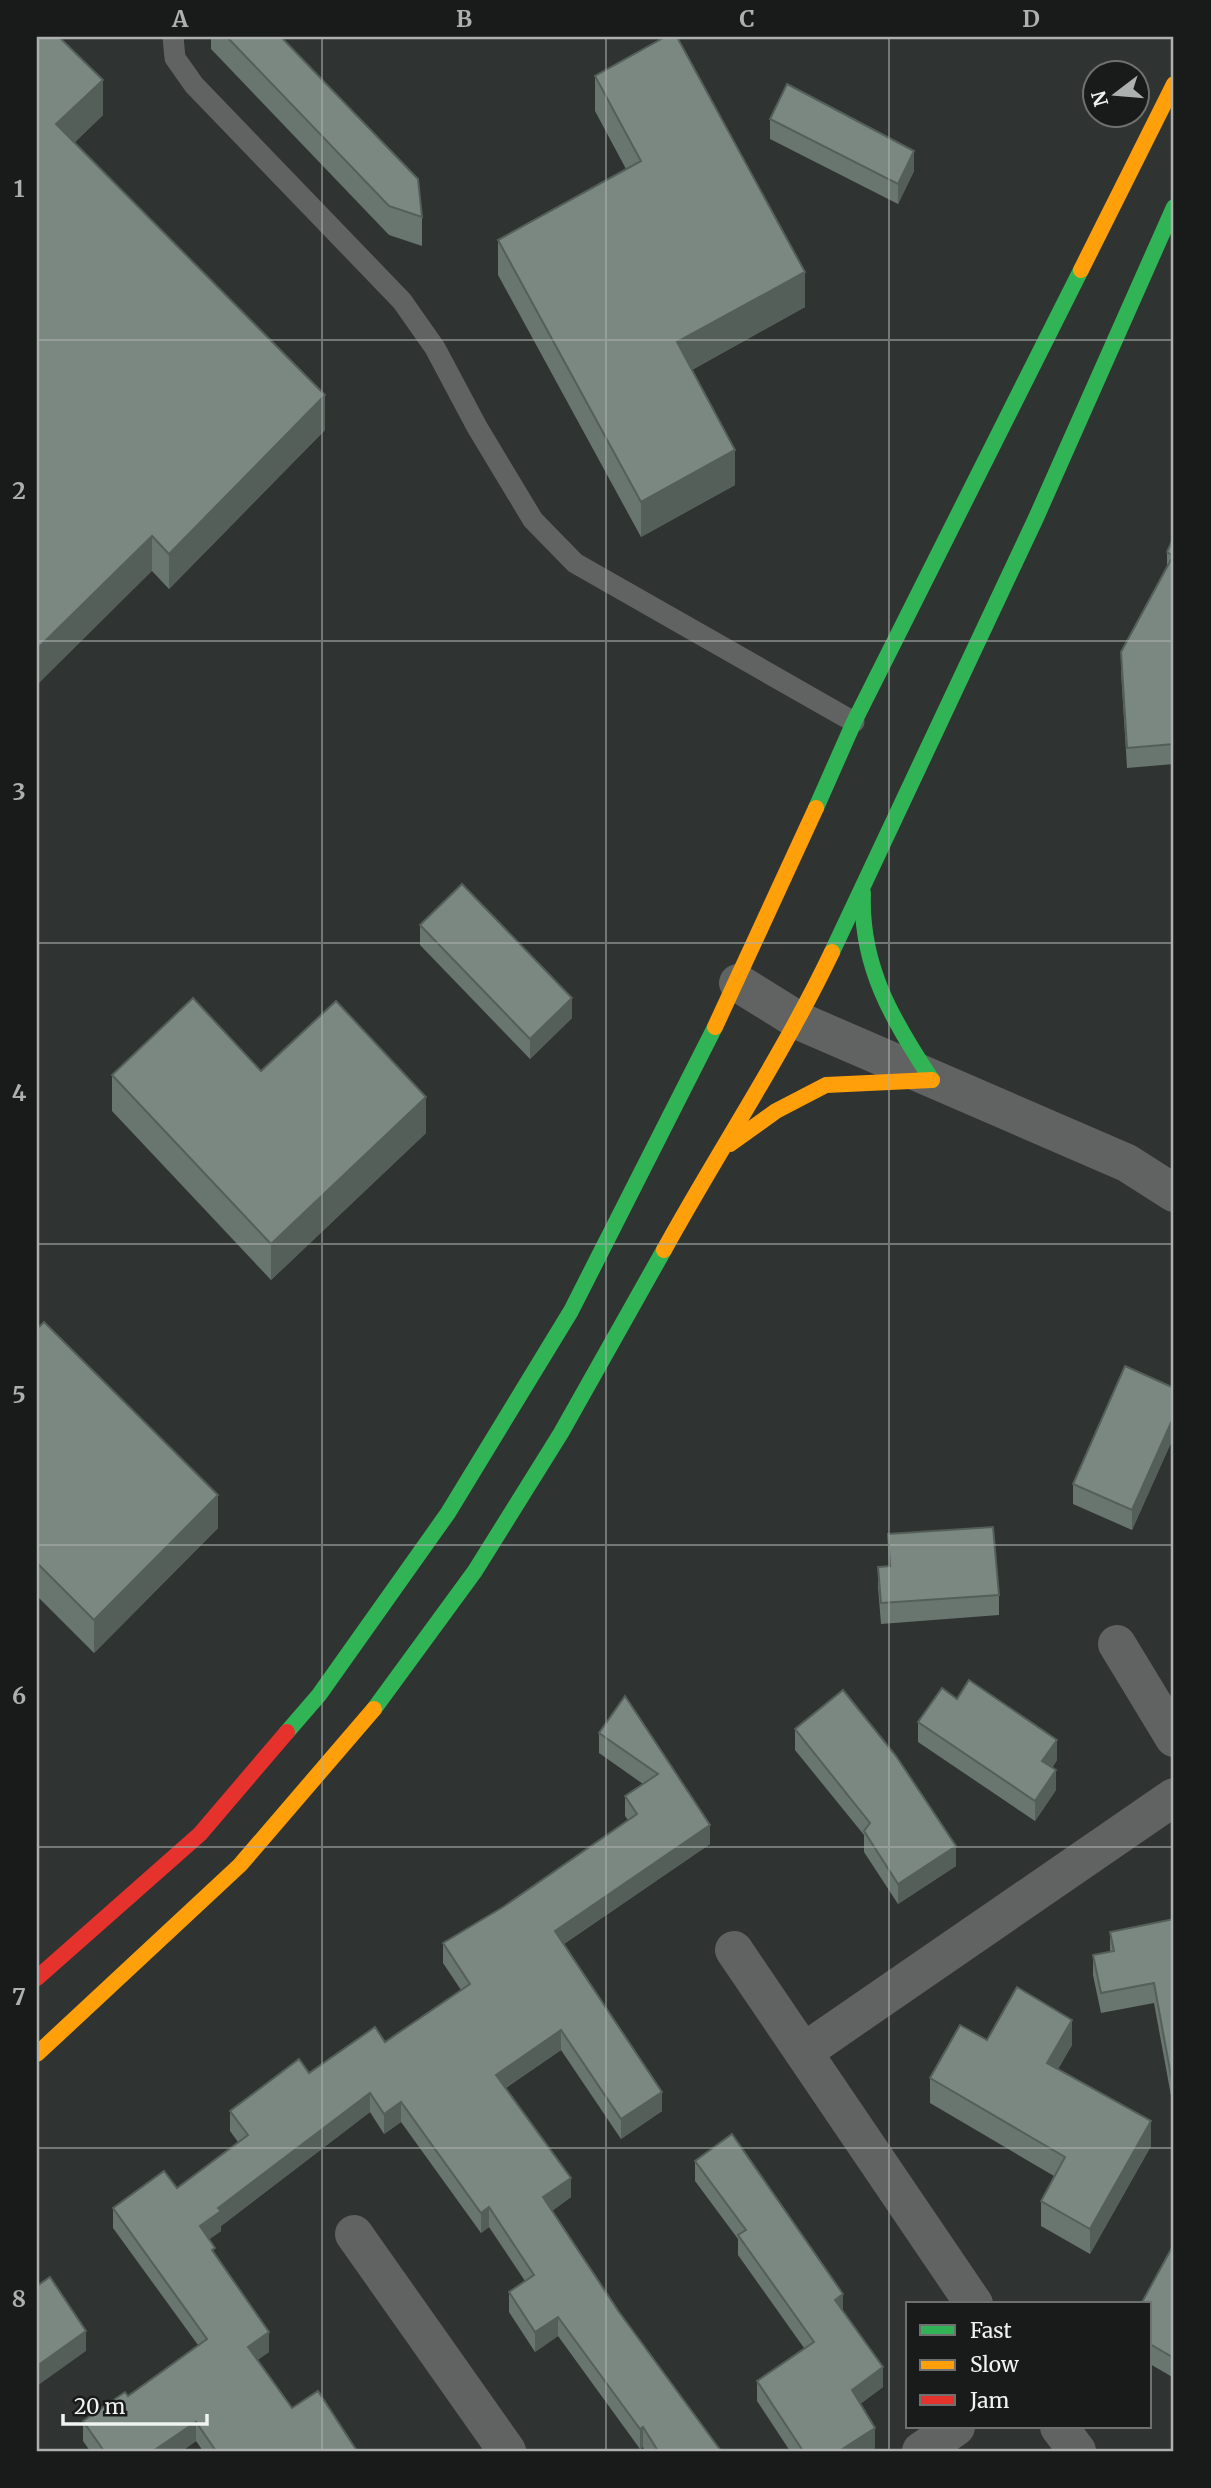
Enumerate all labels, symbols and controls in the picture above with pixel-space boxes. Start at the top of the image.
text: A [171,4,189,33]
text: B [456,4,472,33]
text: C [739,4,755,33]
text: D [1022,4,1040,33]
north arrow [1082,60,1152,130]
text: N [1086,88,1113,109]
text: 1 [14,174,25,203]
text: 2 [12,476,26,505]
text: 3 [12,777,26,806]
text: 4 [12,1078,27,1107]
text: 5 [12,1380,26,1409]
text: 6 [12,1681,26,1710]
text: 7 [12,1982,26,2011]
text: 8 [12,2284,26,2313]
legend [906,2302,1152,2428]
text: Fast [970,2317,1012,2344]
text: Slow [970,2351,1019,2378]
scale bar [63,2383,206,2427]
text: Jam [969,2387,1009,2414]
text: 20 m [74,2393,126,2420]

